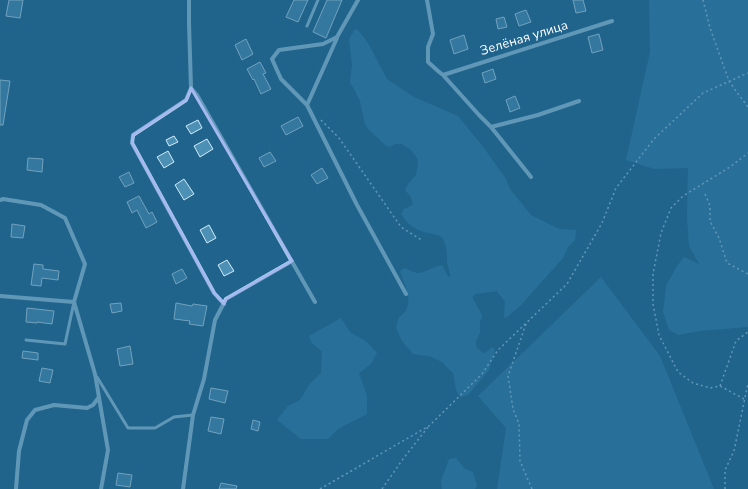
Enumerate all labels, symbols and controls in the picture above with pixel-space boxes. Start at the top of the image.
street label: Зелёная улица [478,16,570,60]

